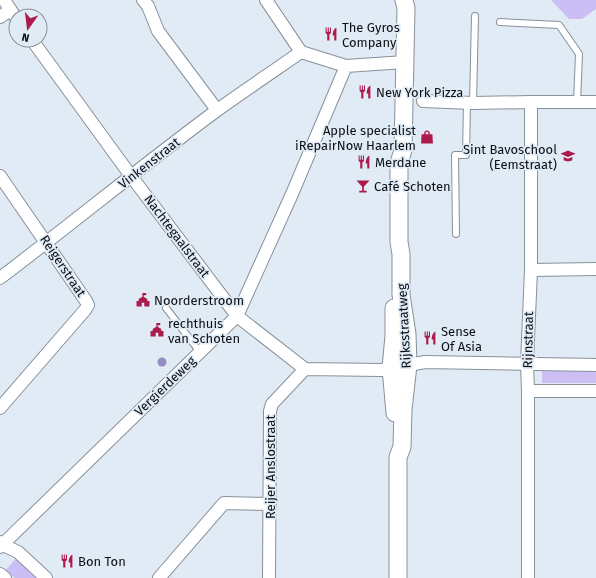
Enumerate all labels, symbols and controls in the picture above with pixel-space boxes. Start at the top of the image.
north arrow [8,8,48,48]
place label: The Gyros Company [342,20,400,50]
restaurant icon: The Gyros Company [323,26,339,42]
text: N [21,30,31,44]
restaurant icon: New York Pizza [357,84,373,100]
place label: New York Pizza [376,85,463,100]
place label: Apple specialist iRepairNow Haarlem [295,123,416,153]
shop icon: Apple specialist iRepairNow Haarlem [419,129,435,145]
street label: Vinkenstraat [115,134,183,192]
place label: Sint Bavoschool (Eemstraat) [463,142,557,172]
school or university icon: Sint Bavoschool (Eemstraat) [560,148,576,164]
restaurant icon: Merdane [356,154,372,170]
place label: Merdane [375,155,426,170]
bar icon: Café Schoten [355,178,371,194]
place label: Café Schoten [374,179,451,194]
street label: Nachtegaalstraat [141,192,213,281]
street label: Reigerstraat [37,232,89,300]
street label: Rijksstraatweg [394,283,414,369]
public building icon: Noorderstroom [135,292,151,308]
place label: Noorderstroom [154,293,244,308]
street label: Rijnstraat [520,311,536,369]
place label: rechthuis van Schoten [168,316,240,346]
public building icon: rechthuis van Schoten [149,322,165,338]
place label: Sense Of Asia [441,324,482,354]
restaurant icon: Sense Of Asia [422,330,438,346]
street label: Vergierdeweg [131,353,199,419]
street label: Reijer Anslostraat [263,415,278,519]
restaurant icon: Bon Ton [59,553,75,569]
place label: Bon Ton [78,554,126,569]

